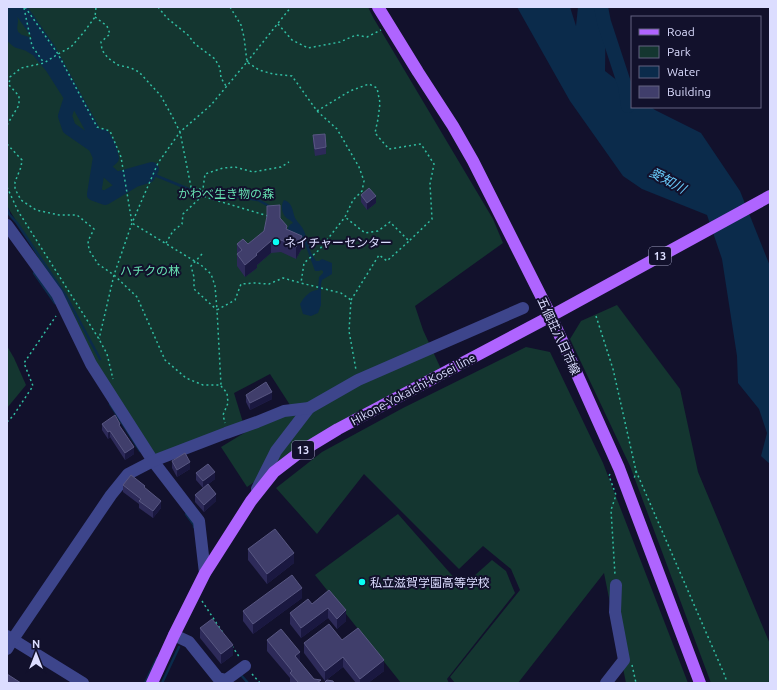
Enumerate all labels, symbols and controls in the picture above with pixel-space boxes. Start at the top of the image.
legend [631,16,761,108]
text: Road [667,25,695,38]
text: Park [667,45,691,58]
text: Water [667,65,700,78]
text: Building [667,85,711,98]
water label: 愛知川 [648,164,690,197]
park label: かわべ生き物の森 [178,187,274,200]
place label: ネイチャーセンター [284,236,392,249]
marker: ネイチャーセンター [271,237,281,247]
road number: 13 [649,247,671,265]
park label: ハチクの林 [120,264,180,277]
street label: 五個荘八日市線 [535,295,583,377]
street label: Hikone-Yokaichi-Kosei line [349,351,477,427]
road number: 13 [292,441,314,459]
place label: 私立滋賀学園高等学校 [370,576,490,589]
marker: 私立滋賀学園高等学校 [357,577,367,587]
north arrow [16,634,56,674]
text: N [32,638,40,650]

